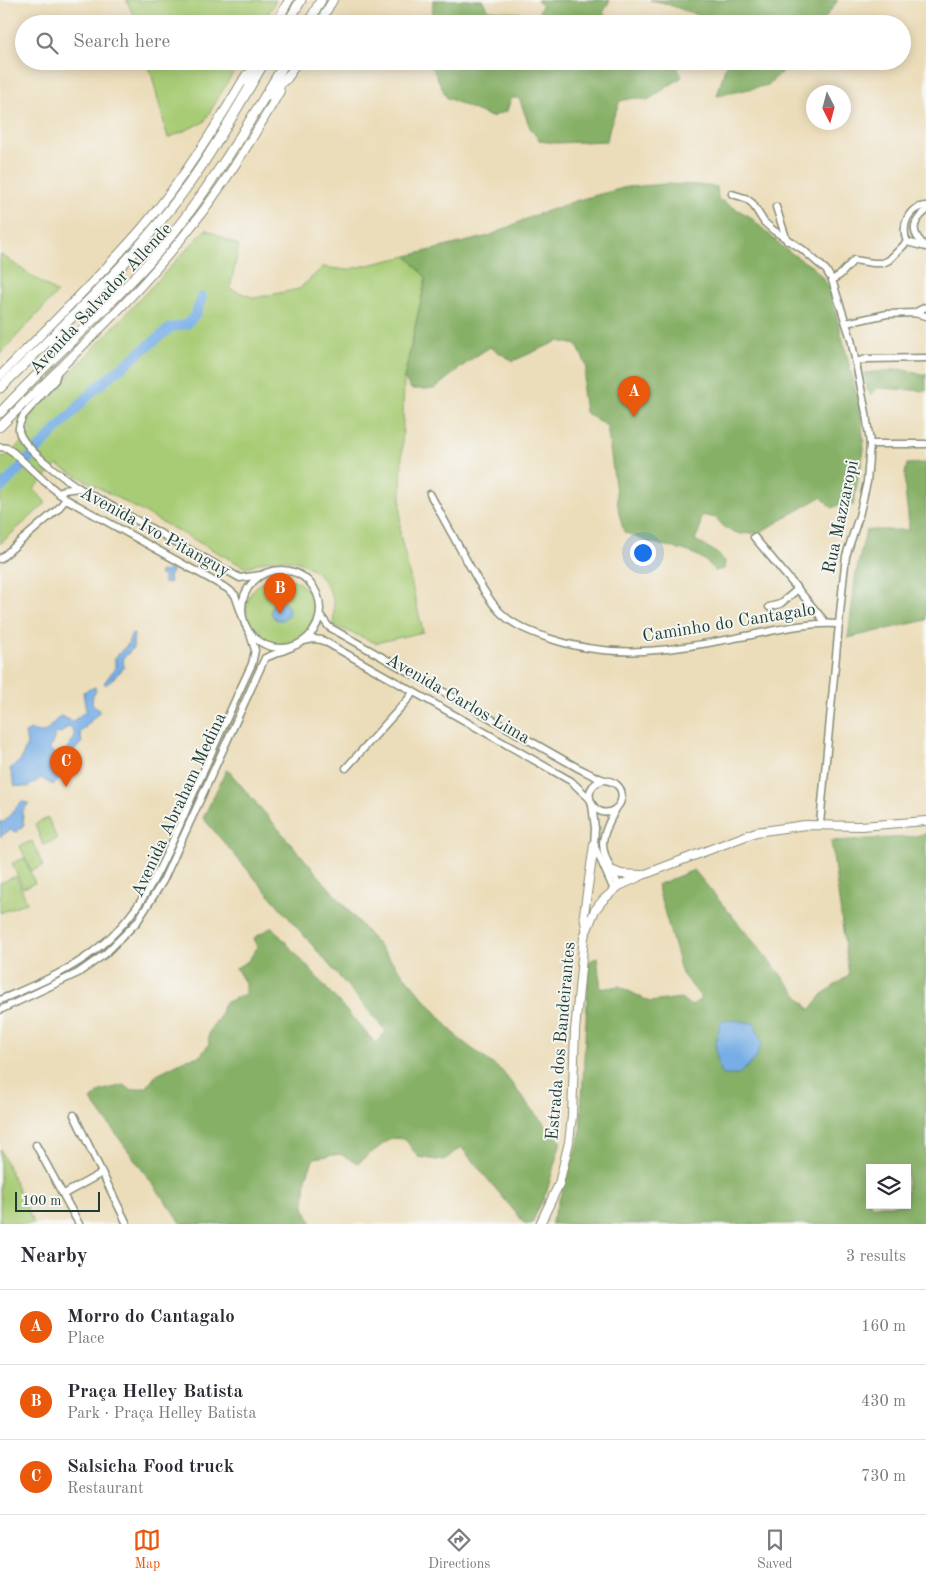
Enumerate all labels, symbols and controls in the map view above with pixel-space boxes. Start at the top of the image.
search box [15,15,911,70]
icon: search [33,29,61,57]
text: Search here [73,33,170,52]
north arrow [806,85,851,130]
street label: Avenida Salvador Allende [26,220,176,378]
pin: A [618,376,650,417]
street label: Rua Mazzaropi [820,458,862,575]
street label: Avenida Ivo Pitanguy [77,483,233,581]
your location [630,540,656,566]
pin: B [264,573,296,614]
street label: Caminho do Cantagalo [641,600,817,646]
street label: Avenida Carlos Lima [383,651,533,747]
street label: Avenida Abraham Medina [128,710,230,900]
pin: C [50,746,82,787]
street label: Estrada dos Bandeirantes [543,941,579,1141]
map controls [866,1164,911,1209]
button: layers [866,1164,911,1209]
scale bar [15,1189,100,1212]
text: 100 m [22,1194,61,1208]
text: Nearby [20,1246,88,1267]
text: 3 results [846,1249,906,1265]
text: Morro do Cantagalo [67,1308,235,1327]
text: A [30,1319,42,1335]
text: 160 m [861,1319,906,1335]
text: Place [67,1331,104,1347]
text: Praça Helley Batista [67,1383,243,1402]
text: B [30,1394,42,1410]
text: 430 m [861,1394,906,1410]
text: Park · Praça Helley Batista [67,1406,256,1422]
text: Salsicha Food truck [67,1458,234,1477]
text: C [31,1469,41,1485]
text: 730 m [861,1469,906,1485]
text: Restaurant [67,1481,144,1497]
tab: Map [133,1526,161,1573]
tab: Directions [428,1526,490,1573]
tab: Saved [757,1526,793,1573]

